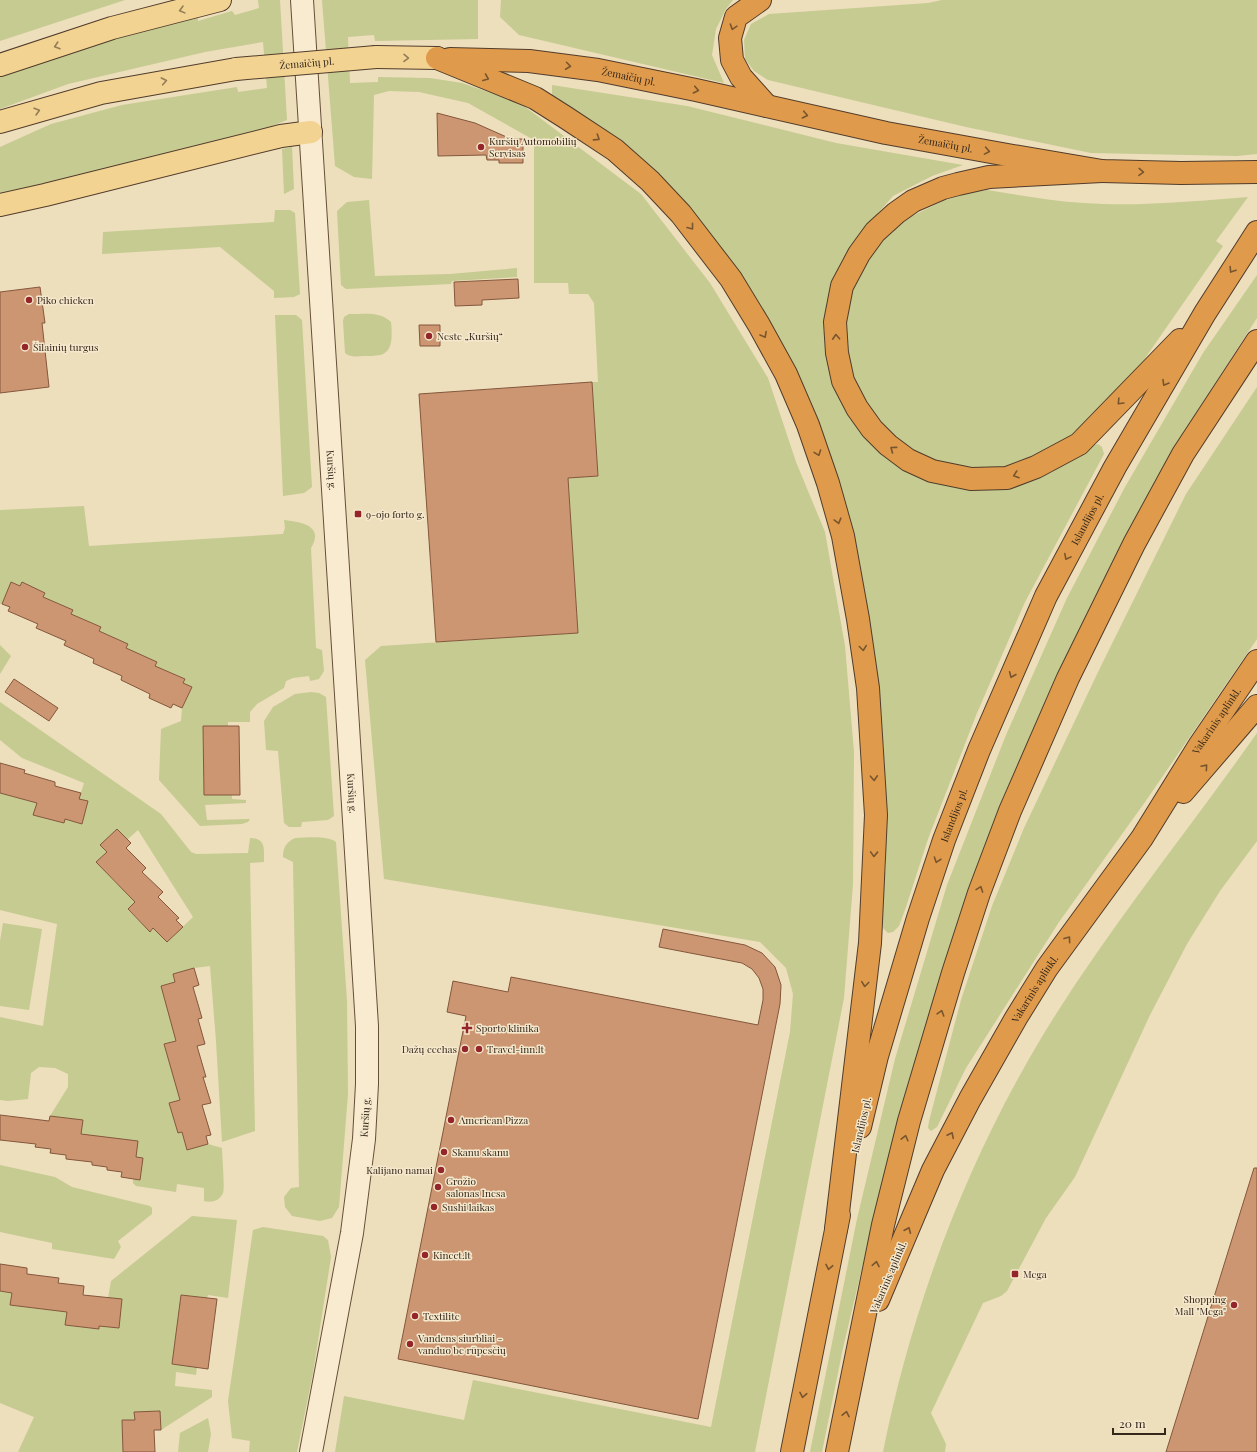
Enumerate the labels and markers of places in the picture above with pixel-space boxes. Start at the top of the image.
place label: Kuršių Automobilių Servisas [489,134,577,160]
marker: Kuršių Automobilių Servisas [476,142,486,152]
place label: Piko chicken [37,293,94,307]
marker: Piko chicken [24,295,34,305]
place label: Neste „Kuršių“ [437,329,503,343]
marker: Neste „Kuršių“ [424,331,434,341]
place label: Šilainių turgus [33,340,99,354]
marker: Šilainių turgus [20,342,30,352]
place label: 9-ojo forto g. [366,507,425,521]
marker: 9-ojo forto g. [353,509,363,519]
place label: Sporto klinika [476,1021,539,1035]
marker: Sporto klinika [461,1022,473,1034]
place label: Dažų cechas [402,1042,457,1056]
place label: Travel-inn.lt [487,1042,545,1056]
marker: Dažų cechas [460,1044,470,1054]
marker: Travel-inn.lt [474,1044,484,1054]
place label: American Pizza [458,1113,528,1127]
marker: American Pizza [446,1115,456,1125]
place label: Skanu skanu [452,1145,509,1159]
marker: Skanu skanu [439,1147,449,1157]
place label: Kalijano namai [366,1163,433,1177]
marker: Kalijano namai [436,1165,446,1175]
place label: Grožio salonas Inesa [446,1174,505,1200]
marker: Grožio salonas Inesa [433,1182,443,1192]
place label: Sushi laikas [442,1200,494,1214]
marker: Sushi laikas [429,1202,439,1212]
place label: Kinect.lt [433,1248,471,1262]
marker: Kinect.lt [420,1250,430,1260]
place label: Mega [1023,1267,1047,1281]
marker: Mega [1010,1269,1020,1279]
place label: Shopping Mall "Mega" [1175,1292,1227,1318]
marker: Shopping Mall "Mega" [1229,1300,1239,1310]
place label: Textilite [423,1309,460,1323]
marker: Textilite [410,1311,420,1321]
place label: Vandens siurbliai - vanduo be rūpesčių [417,1331,506,1357]
marker: Vandens siurbliai - vanduo be rūpesčių [405,1339,415,1349]

